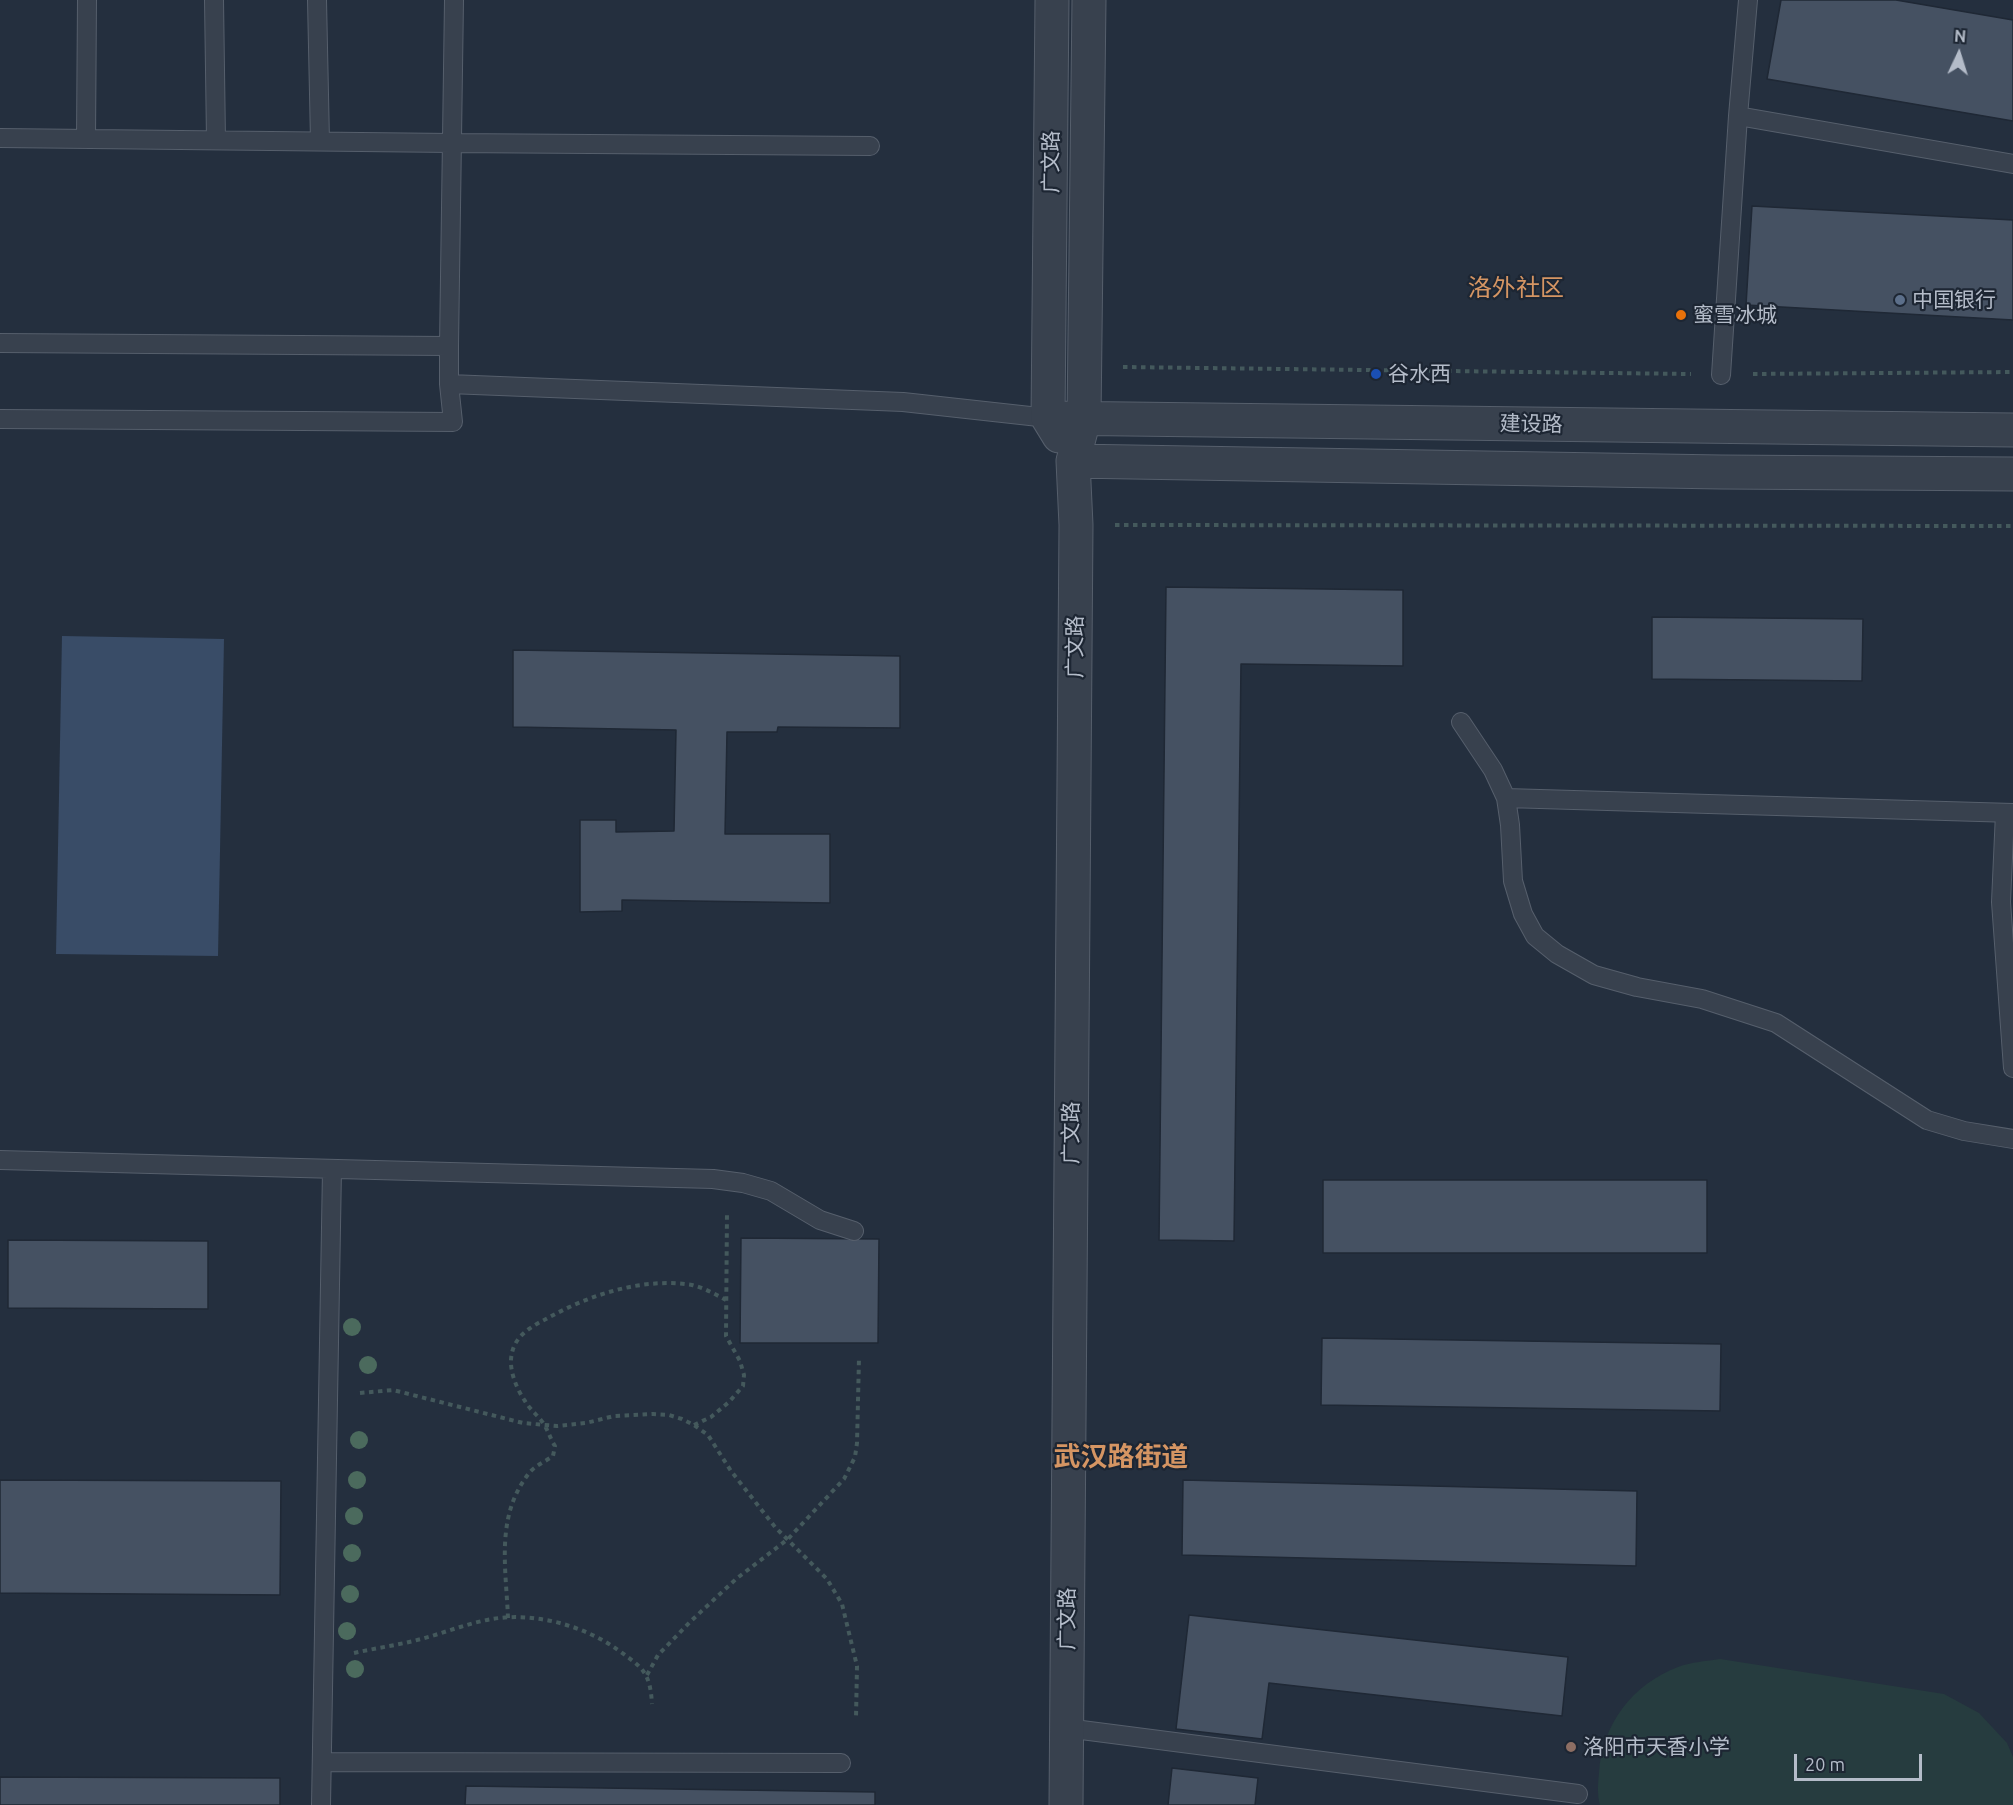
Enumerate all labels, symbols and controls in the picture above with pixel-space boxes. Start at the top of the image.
north arrow [1929,24,1989,84]
text: N [1954,27,1967,45]
street label: 广文路 [1038,131,1064,193]
district label: 洛外社区 [1468,274,1564,302]
place label: 中国银行 [1912,287,1996,313]
marker: 中国银行 [1893,293,1907,307]
place label: 蜜雪冰城 [1693,302,1777,328]
marker: 蜜雪冰城 [1674,308,1688,322]
place label: 谷水西 [1388,361,1451,387]
marker: 谷水西 [1369,367,1383,381]
street label: 建设路 [1499,411,1563,437]
street label: 广文路 [1062,616,1088,678]
street label: 广文路 [1058,1102,1084,1164]
district label: 武汉路街道 [1054,1441,1188,1473]
street label: 广文路 [1054,1588,1080,1650]
place label: 洛阳市天香小学 [1583,1734,1730,1760]
marker: 洛阳市天香小学 [1564,1740,1578,1754]
scale bar [1797,1742,1924,1780]
text: 20 m [1805,1754,1845,1774]

